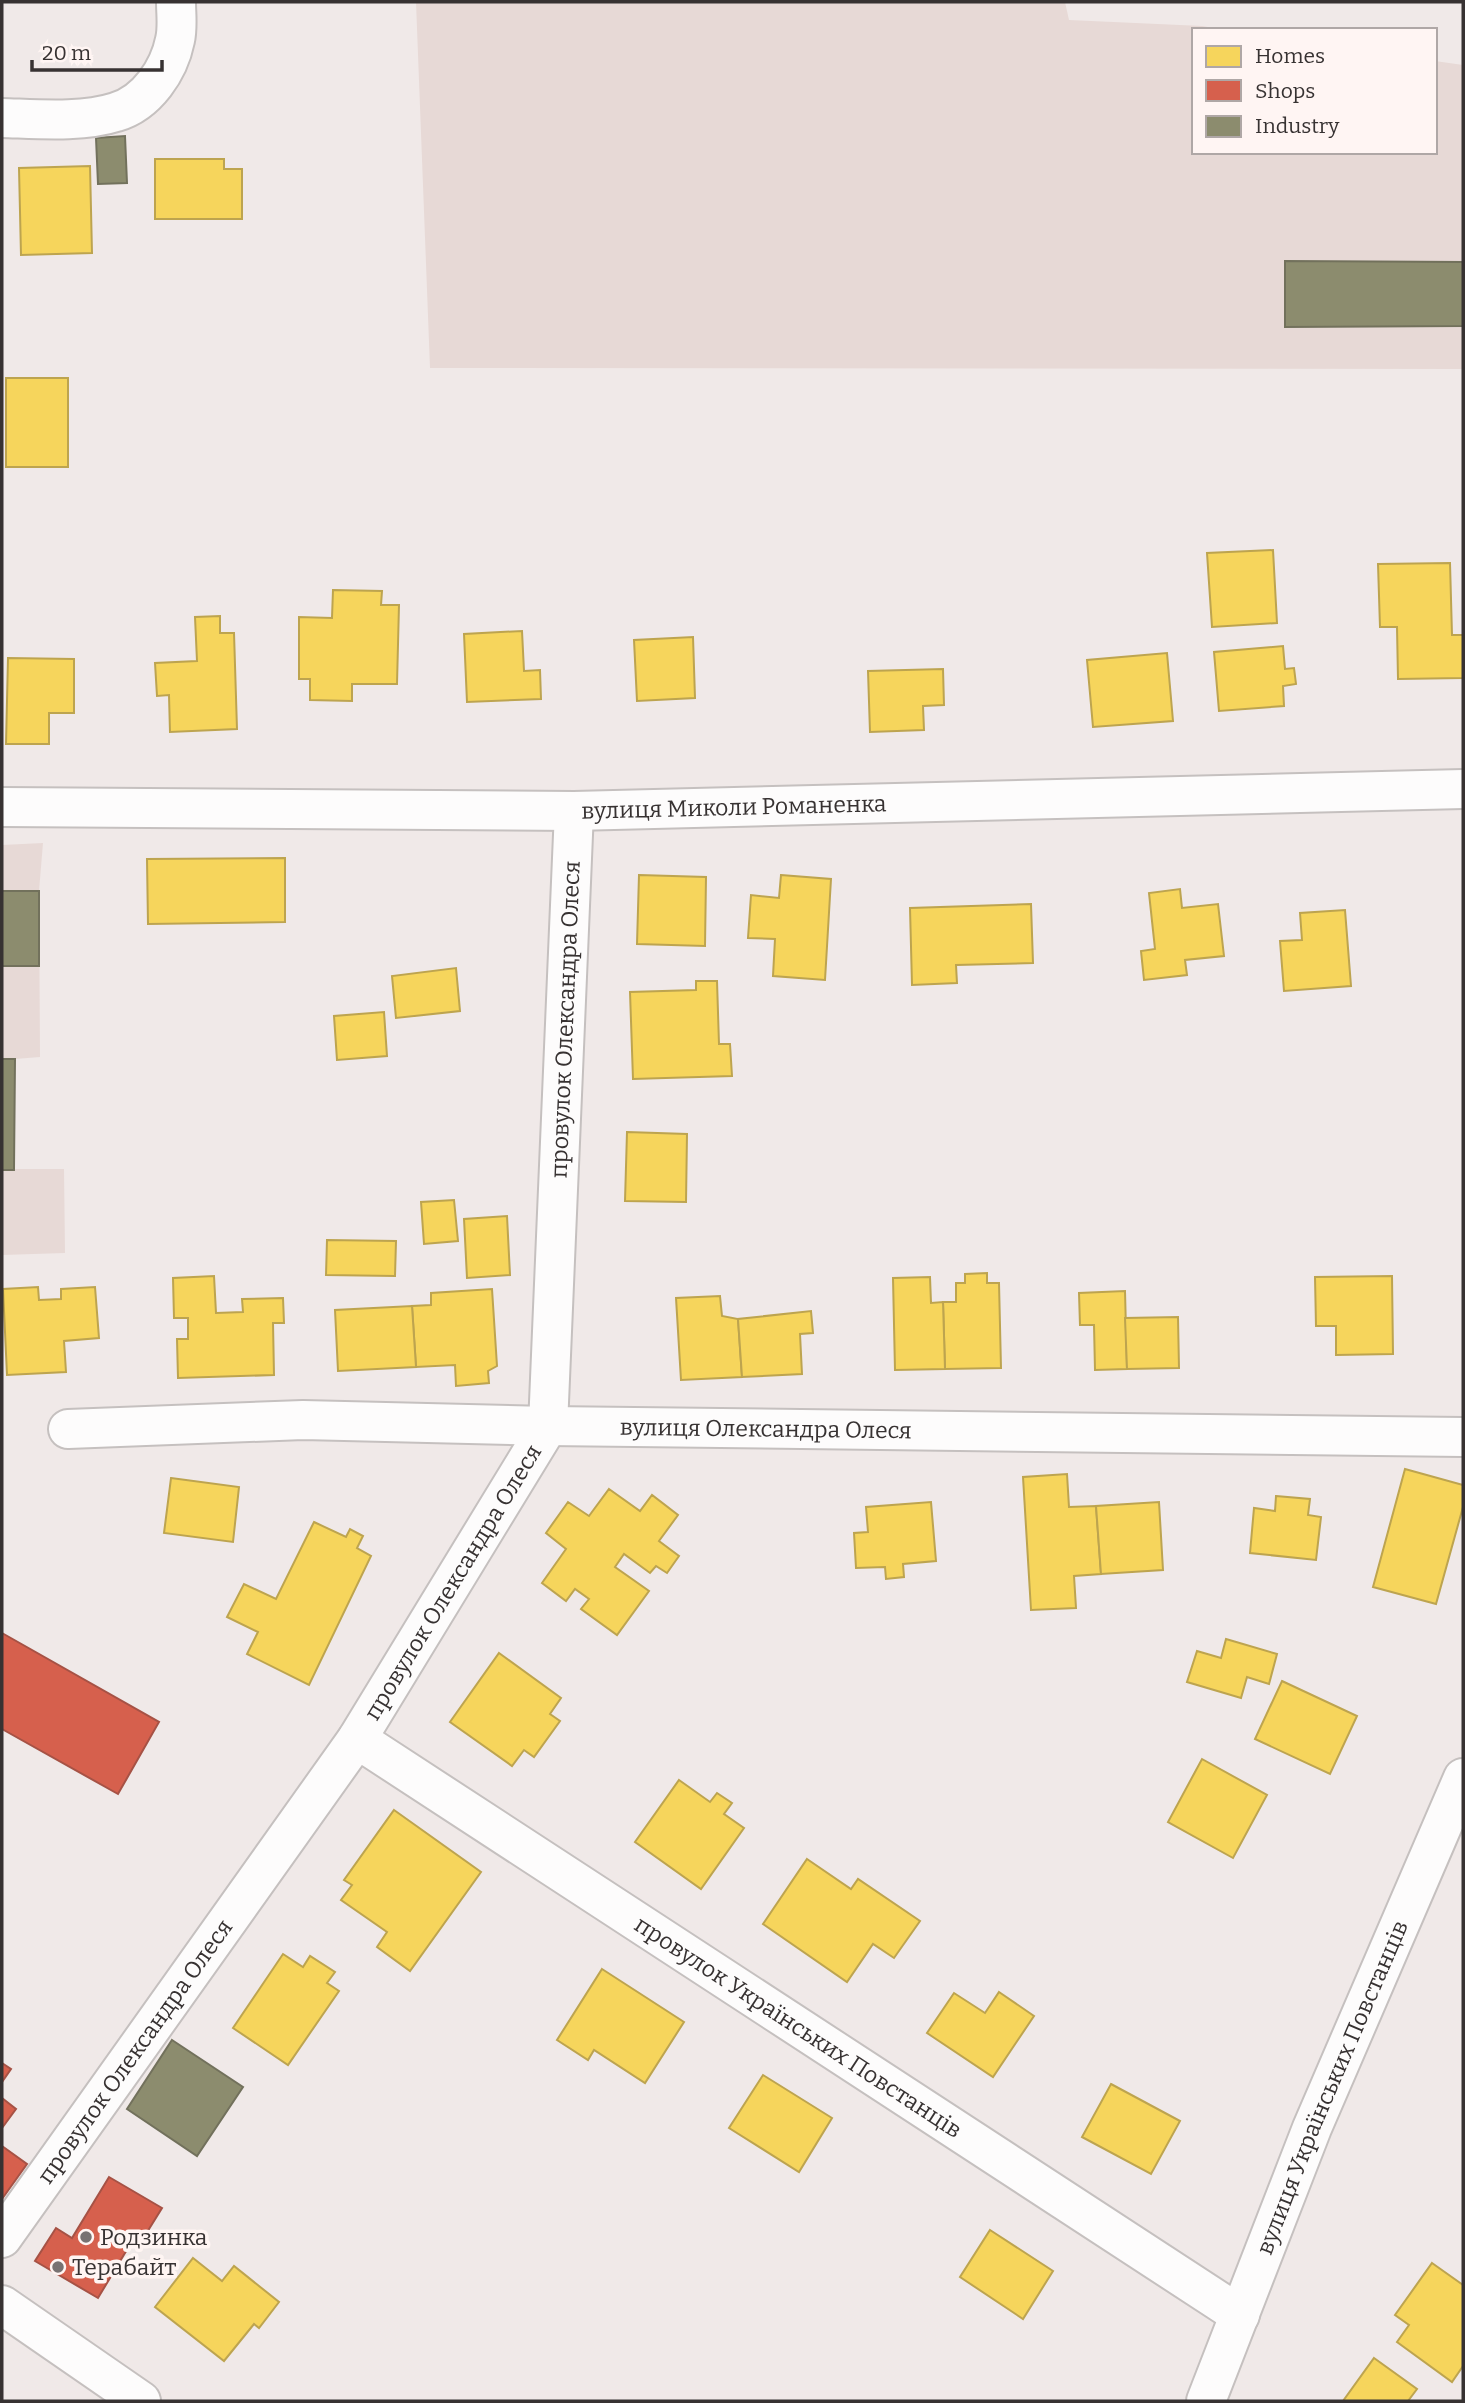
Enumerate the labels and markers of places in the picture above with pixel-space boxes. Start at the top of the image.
place label: Родзинка [100,2223,208,2251]
marker: Родзинка [78,2229,94,2245]
place label: Терабайт [72,2253,176,2281]
marker: Терабайт [50,2259,66,2275]

